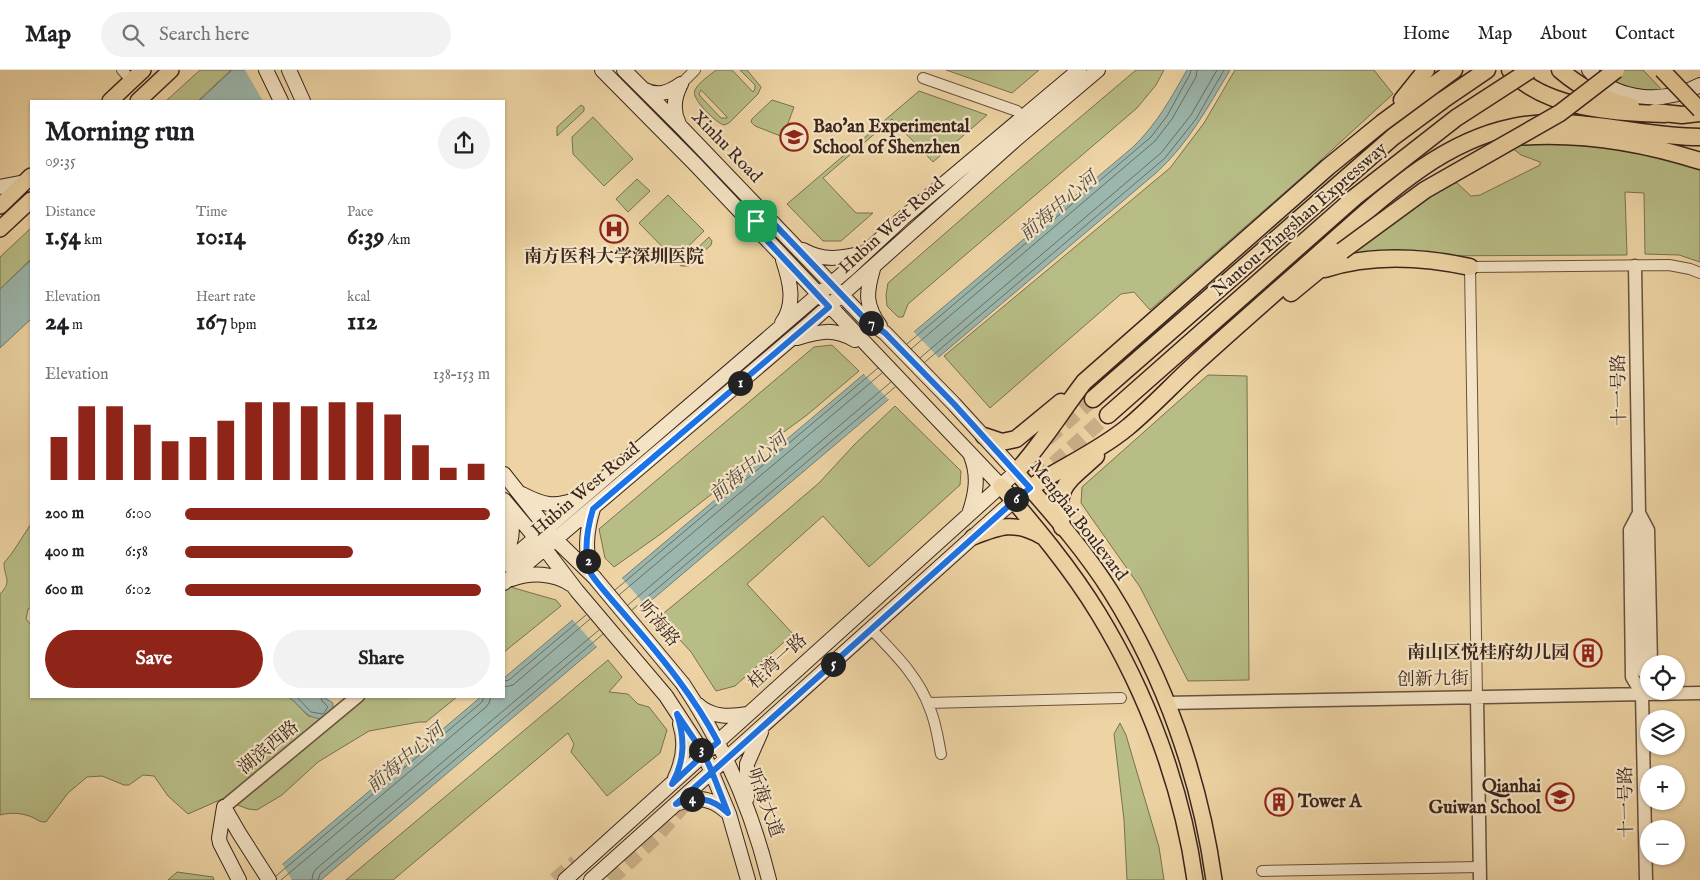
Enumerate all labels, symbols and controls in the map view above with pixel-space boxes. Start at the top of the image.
search box [101,12,451,57]
text: Map [25,19,71,50]
icon: search [119,21,147,49]
text: Search here [159,23,250,47]
text: Home [1403,23,1450,46]
text: Map [1478,23,1512,46]
text: About [1540,23,1587,46]
text: Contact [1615,23,1675,46]
street label: Xinhu Road [686,106,767,189]
text: Morning run [45,115,195,150]
place label: Bao'an Experimental School of Shenzhen [813,116,971,160]
button: share [438,117,490,169]
school or university icon: Bao'an Experimental School of Shenzhen [779,122,809,152]
street label: Nantou-Pingshan Expressway [1208,138,1392,302]
text: 09:35 [45,152,76,172]
water label: 前海中心河 [1015,165,1105,247]
street label: Hubin West Road [834,172,950,279]
pin [735,200,777,242]
text: Distance [45,203,96,221]
text: Time [196,203,227,221]
text: Pace [347,203,374,221]
icon: arrive [742,207,770,235]
hospital icon: 南方医科大学深圳医院 [599,214,629,244]
text: 1.54 [45,221,81,253]
text: 10:14 [196,221,246,253]
text: 6:39 [347,221,384,253]
text: km [81,231,102,249]
text: /km [384,231,411,249]
place label: 南方医科大学深圳医院 [524,246,704,269]
text: Elevation [45,288,101,306]
text: Heart rate [196,288,256,306]
text: kcal [347,288,370,306]
text: 24 [45,306,69,338]
text: 167 [196,306,228,338]
text: 112 [347,306,377,338]
pin: 7 [858,310,884,336]
text: 7 [868,314,875,332]
text: m [69,316,83,334]
text: bpm [228,316,256,334]
street label: 十一号路 [1608,354,1632,426]
text: Elevation [45,365,108,385]
text: 138–153 m [433,365,490,385]
pin: 1 [728,370,752,396]
text: 1 [738,374,743,392]
water label: 前海中心河 [705,426,795,508]
street label: Hubin West Road [527,438,645,542]
street label: Menghai Boulevard [1024,456,1132,586]
pin: 6 [1004,486,1028,512]
text: 6 [1014,490,1019,508]
text: 200 m [45,504,84,524]
text: 6:00 [125,504,152,524]
text: 400 m [45,542,84,562]
text: 6:58 [125,542,148,562]
pin: 2 [576,548,600,574]
text: 2 [585,552,592,570]
text: 600 m [45,580,83,600]
text: 6:02 [125,580,151,600]
street label: 听海路 [632,596,684,652]
street label: 桂湾一路 [744,629,812,695]
button: Save [45,630,263,688]
button: Share [273,630,490,688]
building icon: 南山区悦桂府幼儿园 [1573,638,1603,668]
place label: 南山区悦桂府幼儿园 [1407,642,1569,665]
pin: 5 [820,652,846,676]
text: 5 [831,655,836,673]
map controls [1640,655,1685,865]
button: locate [1640,655,1685,700]
street label: 创新九街 [1397,668,1469,692]
button: layers [1640,710,1685,755]
street label: 湖滨西路 [234,716,304,780]
water label: 前海中心河 [362,717,452,799]
pin: 3 [688,738,714,762]
text: 3 [699,741,704,759]
street label: 听海大道 [741,765,787,841]
button: + [1640,765,1685,810]
street label: 十一号路 [1615,766,1639,838]
place label: Qianhai Guiwan School [1429,776,1542,820]
school or university icon: Qianhai Guiwan School [1545,782,1575,812]
pin: 4 [680,786,704,812]
building icon: Tower A [1264,787,1294,817]
text: 4 [689,790,696,808]
place label: Tower A [1297,791,1363,814]
button: − [1640,820,1685,865]

